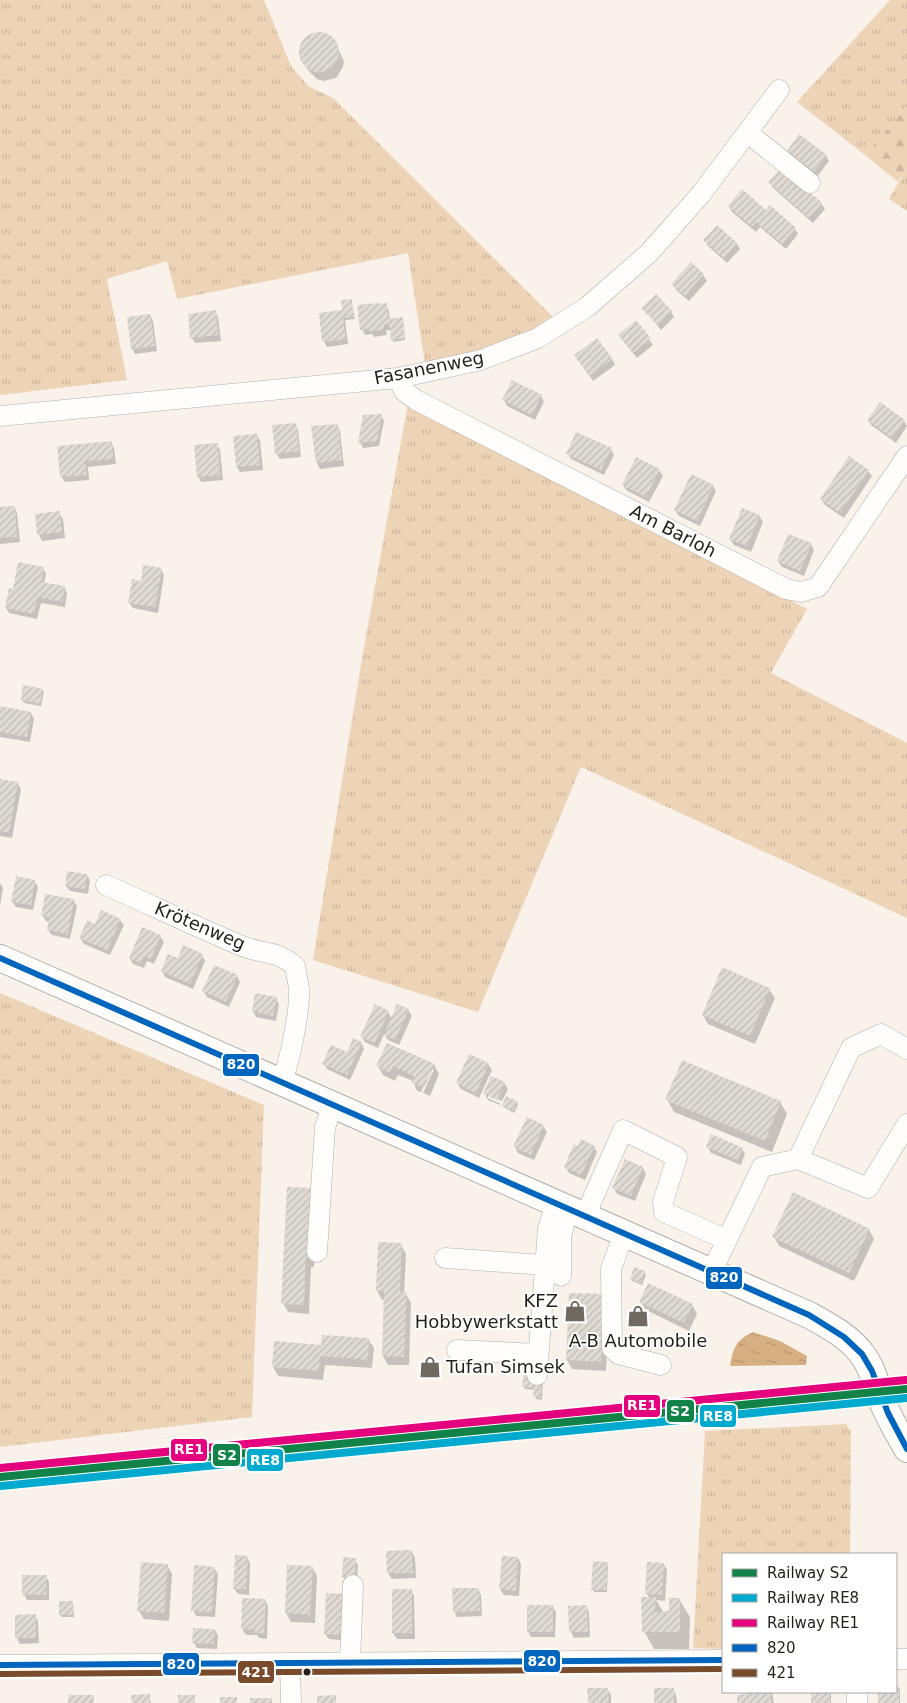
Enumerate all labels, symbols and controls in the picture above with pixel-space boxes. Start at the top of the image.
street label: Fasanenweg [372,347,486,388]
street label: Am Barloh [627,500,720,561]
street label: Krötenweg [152,897,249,954]
line badge: 820 [222,1053,260,1077]
text: 820 [226,1056,256,1072]
line badge: 820 [705,1266,743,1290]
text: 820 [709,1269,739,1285]
place label: KFZ Hobbywerkstatt [415,1290,558,1332]
shop icon: KFZ Hobbywerkstatt [562,1298,588,1324]
shop icon: A-B Automobile [625,1303,651,1329]
place label: A-B Automobile [569,1330,707,1351]
shop icon: Tufan Simsek [417,1354,443,1380]
place label: Tufan Simsek [445,1356,566,1377]
line badge: RE1 [623,1394,661,1418]
text: RE1 [627,1397,657,1413]
line badge: S2 [666,1399,695,1423]
text: S2 [670,1403,690,1419]
line badge: RE8 [699,1404,737,1428]
text: RE8 [703,1408,733,1424]
line badge: RE1 [170,1438,208,1462]
text: RE1 [174,1441,204,1457]
line badge: S2 [212,1443,241,1467]
text: S2 [217,1447,237,1463]
line badge: RE8 [246,1448,284,1472]
text: RE8 [250,1452,280,1468]
legend [722,1553,897,1693]
text: Railway S2 [767,1564,849,1582]
text: Railway RE8 [767,1589,859,1607]
text: Railway RE1 [767,1614,859,1632]
text: 820 [767,1639,796,1657]
line badge: 820 [523,1649,561,1673]
line badge: 820 [162,1652,200,1676]
text: 820 [527,1653,557,1669]
text: 820 [166,1656,196,1672]
line badge: 421 [237,1660,275,1684]
text: 421 [241,1664,271,1680]
text: 421 [767,1664,796,1682]
unlabelled marker [302,1667,312,1677]

